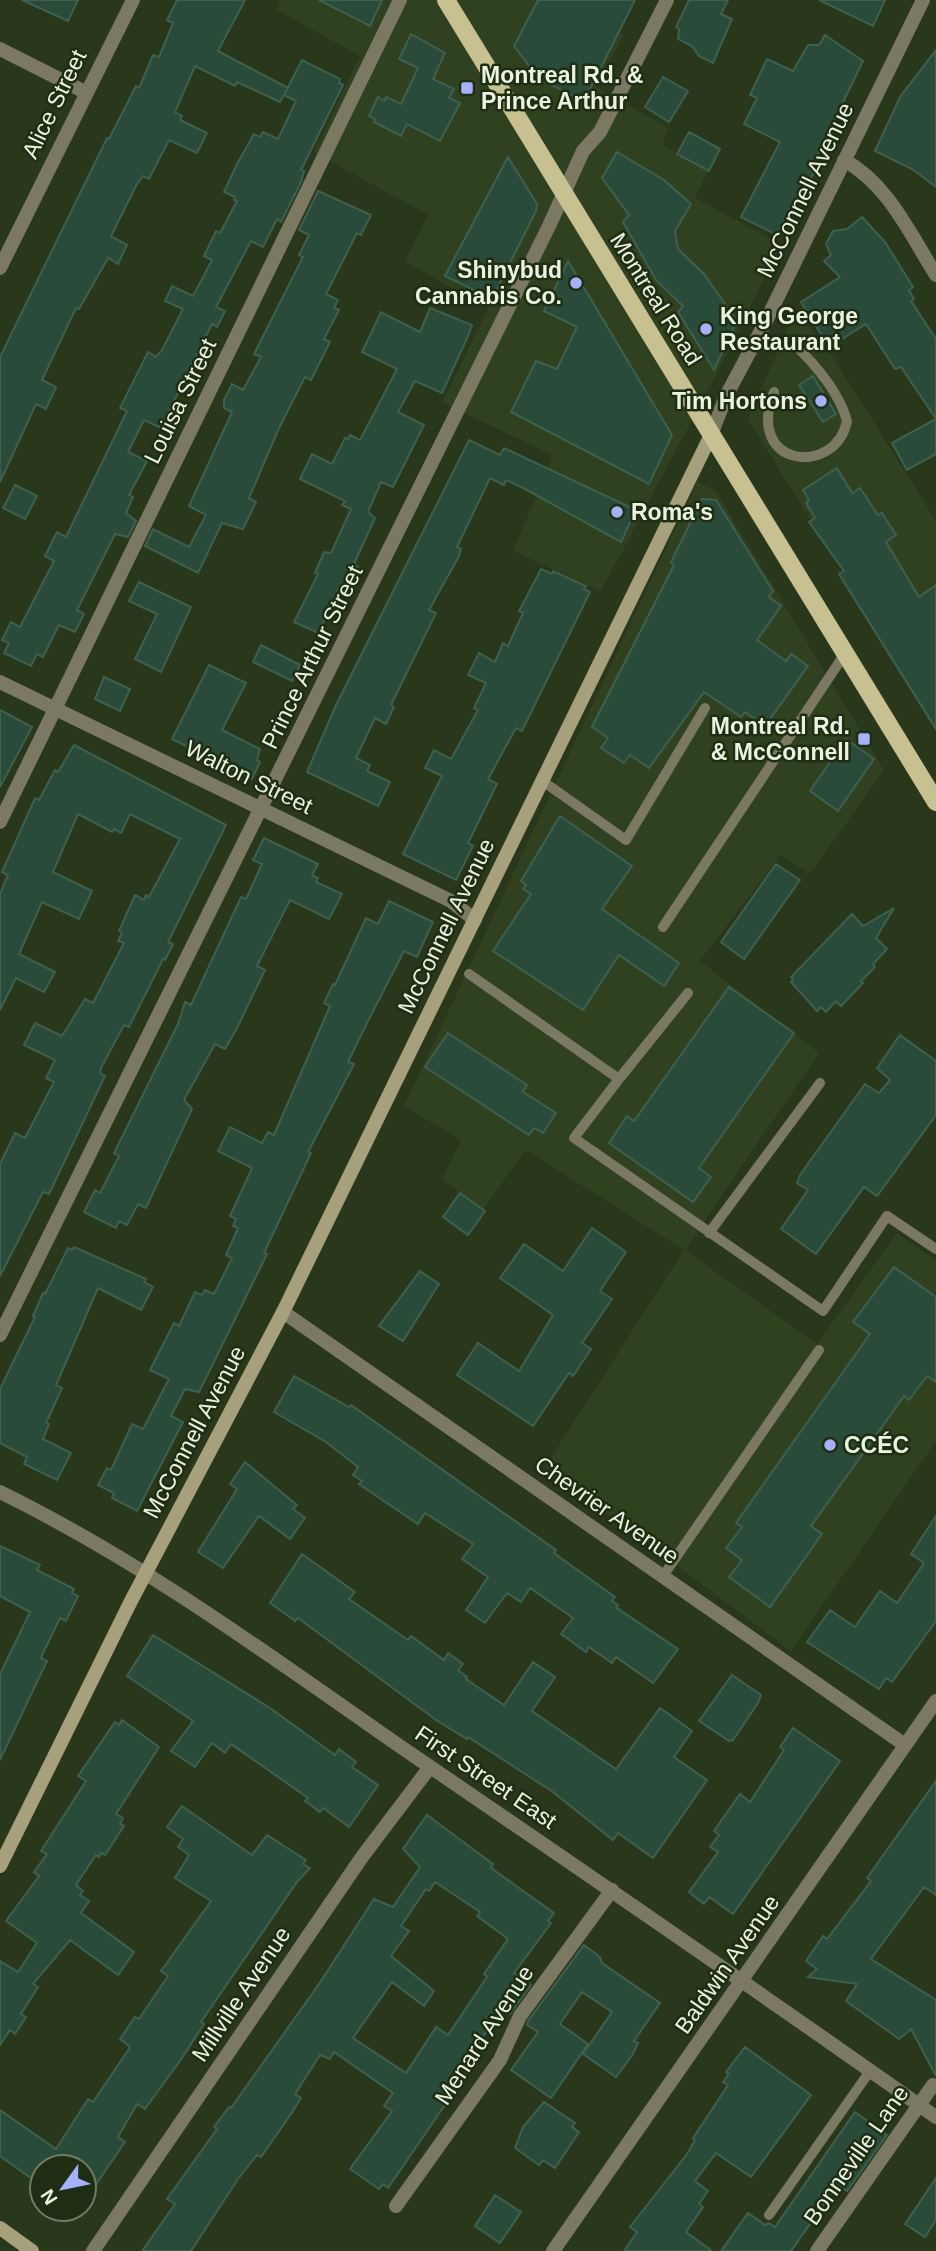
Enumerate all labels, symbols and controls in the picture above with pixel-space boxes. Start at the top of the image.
street label: Alice Street [17,45,92,163]
place label: Montreal Rd. & Prince Arthur [481,62,643,114]
marker: Montreal Rd. & Prince Arthur [459,80,475,96]
street label: McConnell Avenue [751,98,859,282]
street label: Montreal Road [605,228,707,370]
place label: Shinybud Cannabis Co. [415,257,562,309]
marker: Shinybud Cannabis Co. [568,275,584,291]
place label: King George Restaurant [720,303,858,355]
marker: King George Restaurant [698,321,714,337]
street label: Louisa Street [139,334,222,468]
place label: Tim Hortons [672,388,807,414]
marker: Tim Hortons [813,393,829,409]
place label: Roma's [631,499,713,525]
marker: Roma's [609,504,625,520]
street label: Prince Arthur Street [256,561,368,753]
place label: Montreal Rd. & McConnell [711,713,850,765]
marker: Montreal Rd. & McConnell [856,731,872,747]
street label: Walton Street [181,735,317,819]
street label: McConnell Avenue [392,834,500,1018]
street label: McConnell Avenue [138,1341,250,1523]
place label: CCÉC [844,1431,909,1458]
marker: CCÉC [822,1437,838,1453]
street label: Chevrier Avenue [530,1451,684,1569]
street label: First Street East [410,1720,562,1834]
street label: Baldwin Avenue [670,1890,784,2038]
street label: Millville Avenue [186,1922,296,2066]
street label: Menard Avenue [429,1961,539,2109]
street label: Bonneville Lane [798,2081,914,2229]
north arrow [28,2153,98,2223]
text: N [37,2186,62,2208]

